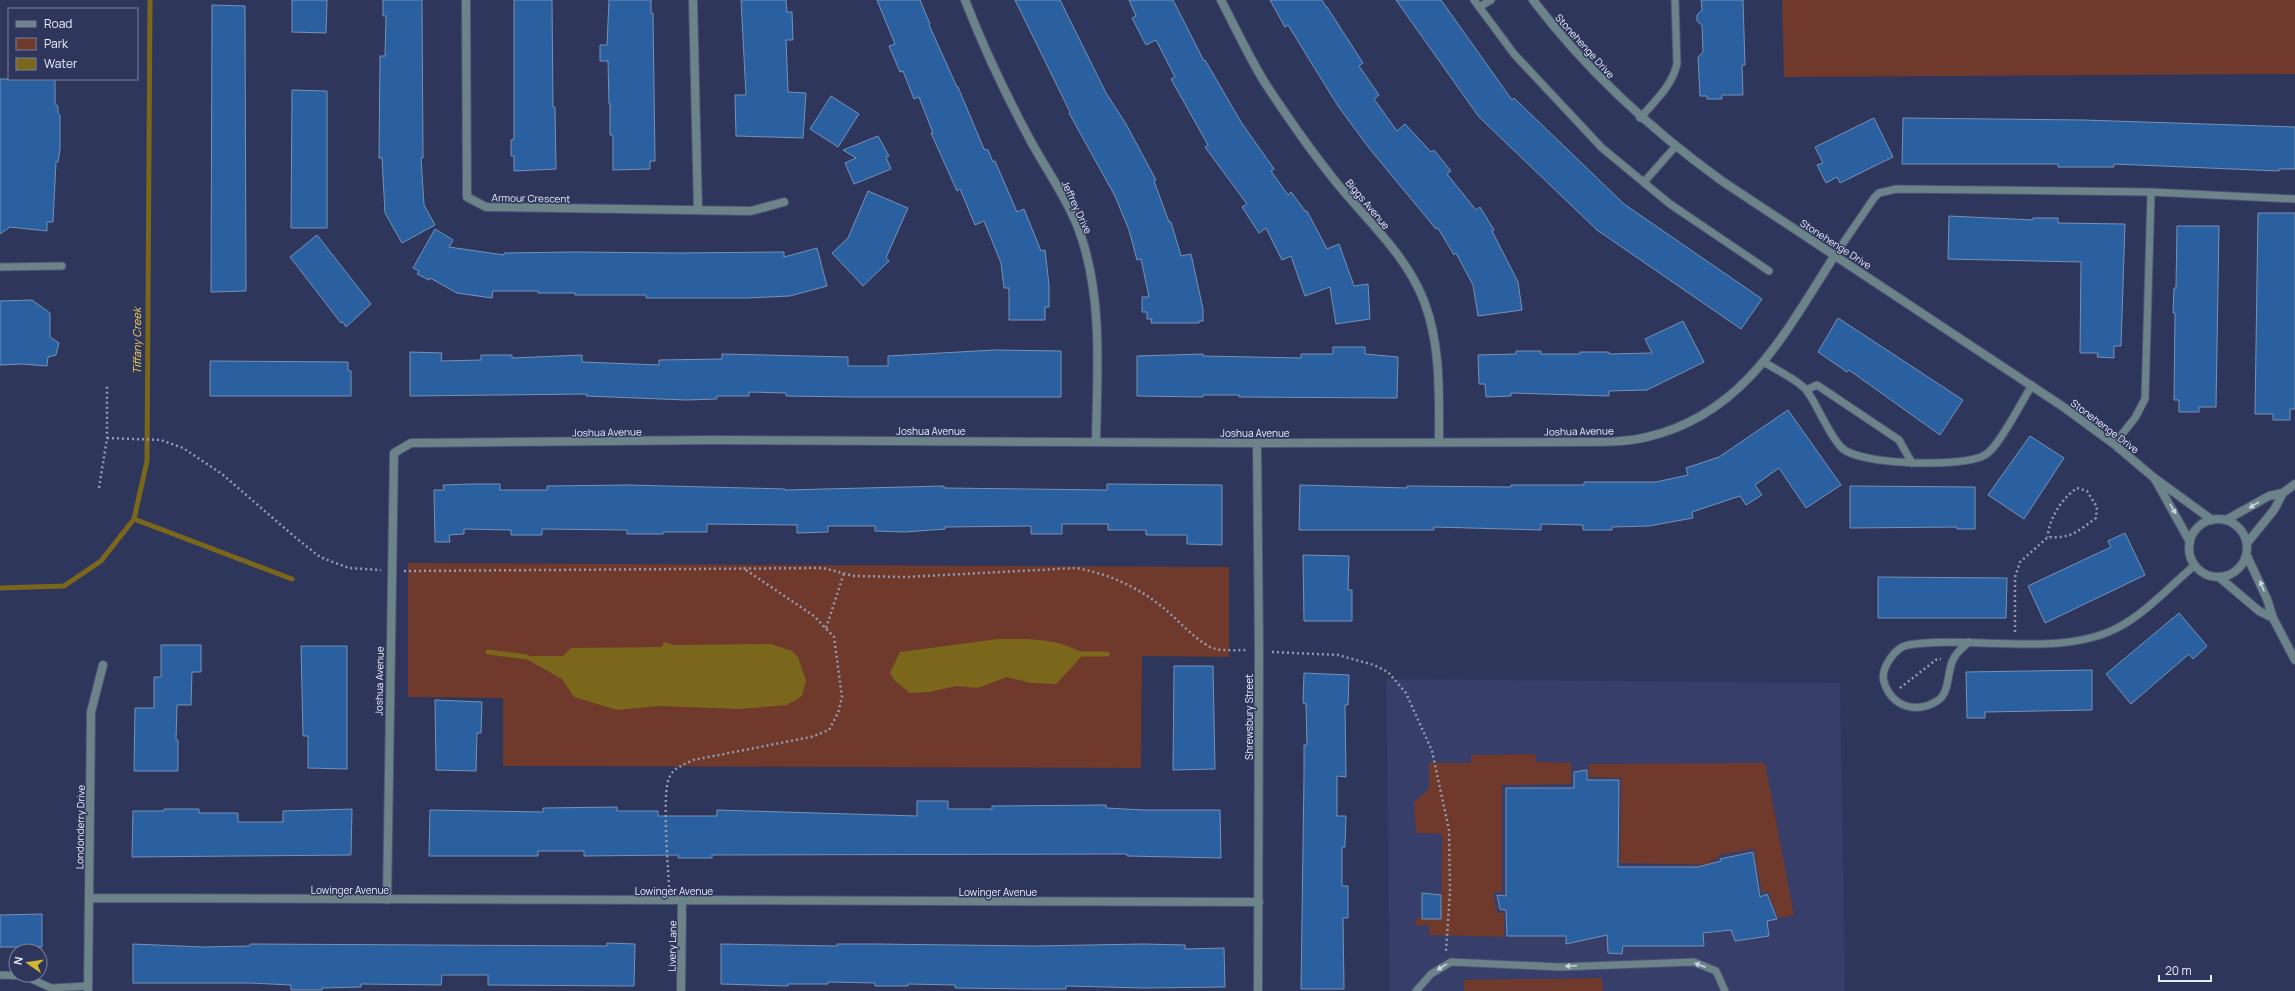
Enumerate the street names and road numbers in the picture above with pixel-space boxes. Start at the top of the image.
street label: Stonehenge Drive [1552,11,1618,81]
street label: Biggs Avenue [1343,176,1393,232]
street label: Jeffrey Drive [1059,178,1095,236]
street label: Armour Crescent [492,190,570,206]
street label: Stonehenge Drive [1798,216,1874,272]
street label: Stonehenge Drive [2068,396,2142,456]
street label: Joshua Avenue [1544,423,1614,439]
street label: Joshua Avenue [572,424,642,440]
street label: Joshua Avenue [896,424,966,438]
street label: Joshua Avenue [1220,426,1290,440]
street label: Joshua Avenue [371,646,387,716]
street label: Shrewsbury Street [1242,674,1256,760]
street label: Londonderry Drive [72,785,88,869]
street label: Lowinger Avenue [311,883,389,897]
street label: Lowinger Avenue [635,884,713,898]
street label: Lowinger Avenue [959,885,1037,899]
street label: Livery Lane [665,920,679,972]

